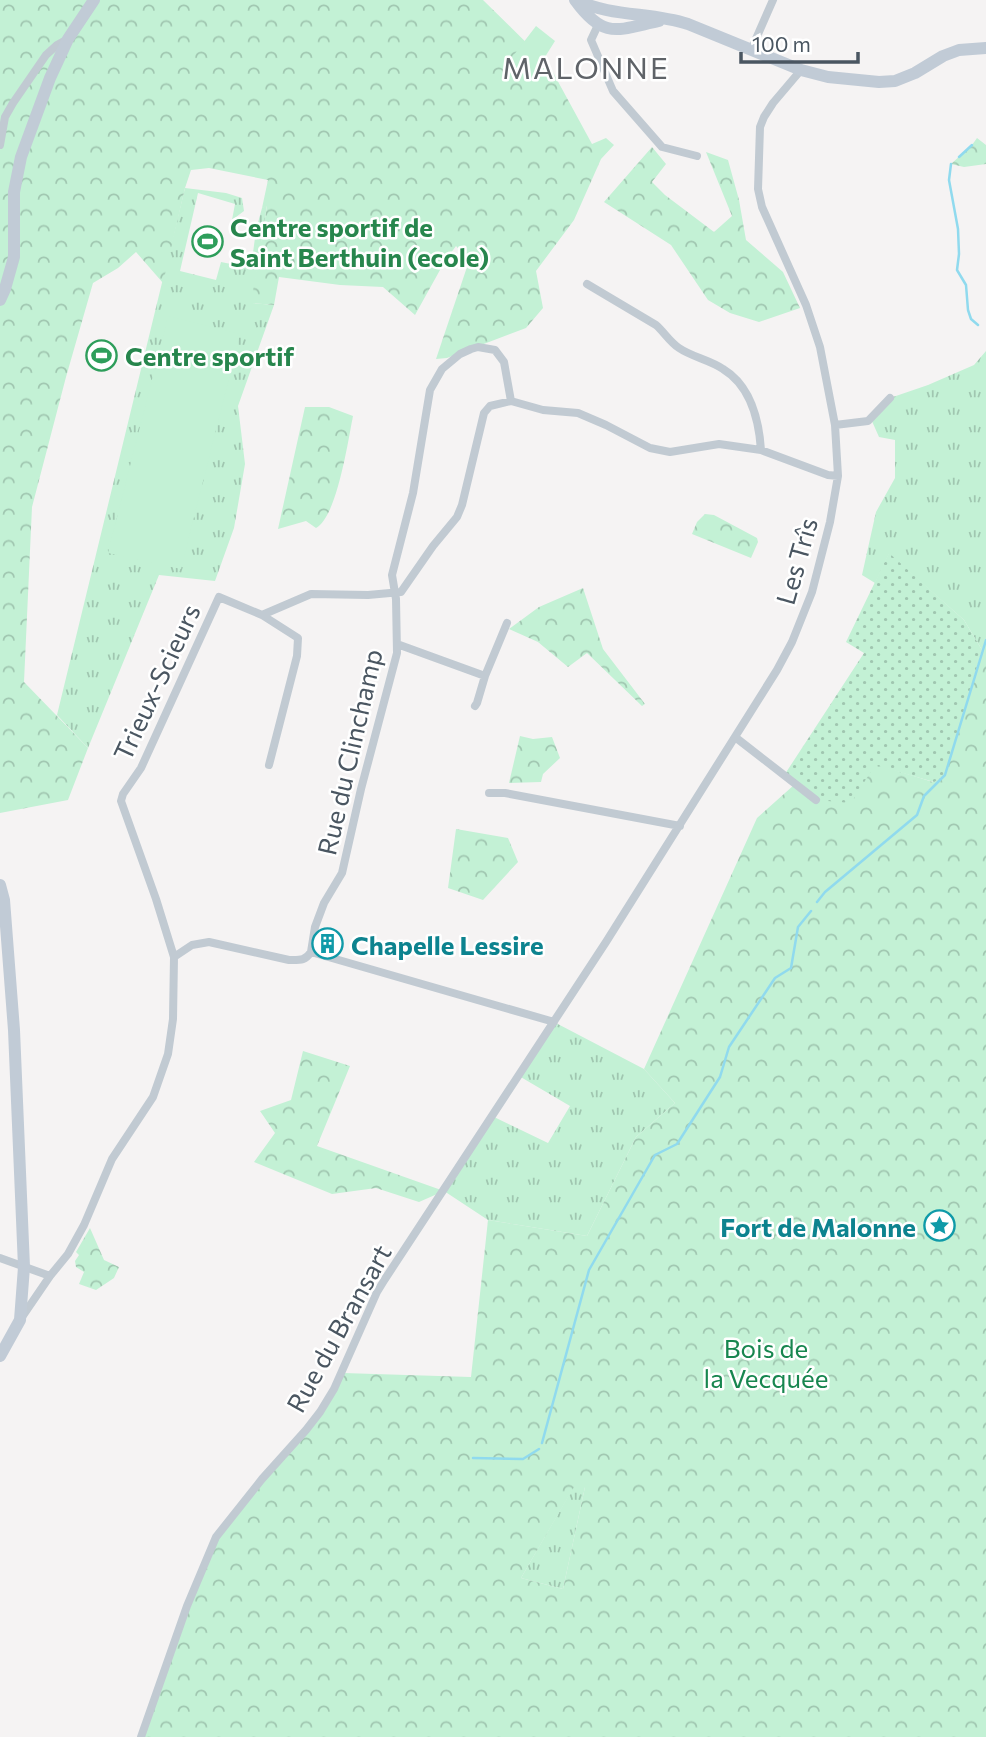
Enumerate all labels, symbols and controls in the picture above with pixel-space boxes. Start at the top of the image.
scale bar [741,21,858,65]
text: 100 m [752,31,811,56]
district label: MALONNE [502,48,670,85]
place label: Centre sportif de Saint Berthuin (ecole) [230,211,489,272]
sports icon: Centre sportif de Saint Berthuin (ecole) [190,224,224,258]
sports icon: Centre sportif [85,338,119,372]
place label: Centre sportif [125,340,295,371]
street label: Les Trîs [769,514,823,608]
street label: Trieux-Scieurs [106,599,206,765]
street label: Rue du Clinchamp [310,646,388,858]
building icon: Chapelle Lessire [311,927,345,961]
place label: Chapelle Lessire [351,929,544,960]
place icon: Fort de Malonne [922,1209,956,1243]
place label: Fort de Malonne [720,1211,916,1242]
street label: Rue du Bransart [279,1239,397,1417]
park label: Bois de la Vecquée [704,1332,828,1393]

